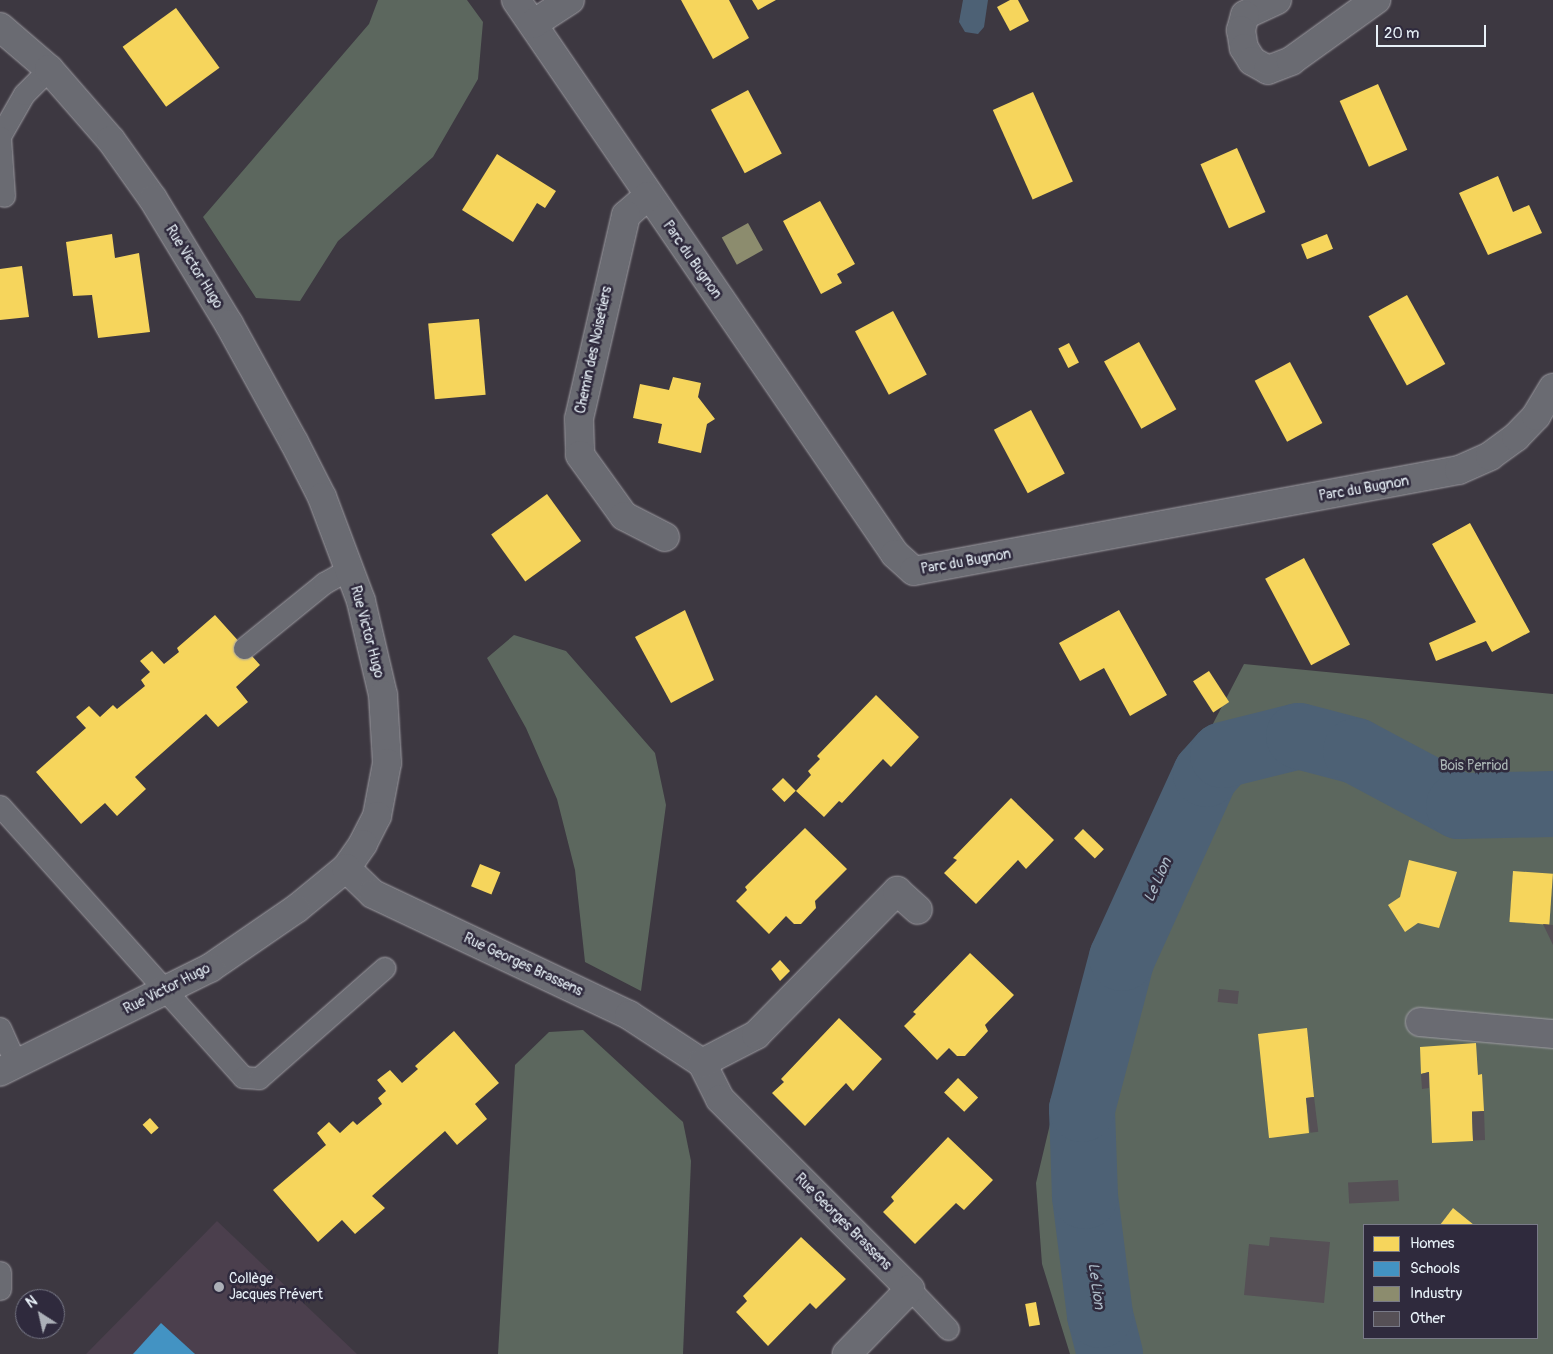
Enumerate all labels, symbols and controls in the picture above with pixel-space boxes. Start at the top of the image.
scale bar [1378,15,1488,47]
text: 20 m [1384,24,1419,43]
street label: Parc du Bugnon [659,218,725,302]
street label: Rue Victor Hugo [162,222,226,312]
street label: Chemin des Noisetiers [572,285,616,415]
street label: Parc du Bugnon [1318,473,1410,505]
street label: Parc du Bugnon [920,546,1012,578]
street label: Rue Victor Hugo [347,584,387,680]
park label: Bois Perriod [1440,758,1508,774]
water label: Le Lion [1140,855,1176,905]
street label: Rue Georges Brassens [461,930,585,1000]
street label: Rue Victor Hugo [121,960,213,1018]
street label: Rue Georges Brassens [791,1170,895,1274]
legend [1363,1224,1538,1339]
text: Homes [1410,1234,1455,1253]
text: Schools [1410,1259,1460,1278]
water label: Le Lion [1084,1262,1108,1310]
place label: Collège Jacques Prévert [229,1271,323,1304]
marker: Collège Jacques Prévert [213,1281,225,1293]
text: Industry [1410,1284,1462,1303]
north arrow [15,1289,65,1339]
text: N [23,1292,40,1312]
text: Other [1410,1309,1445,1328]

